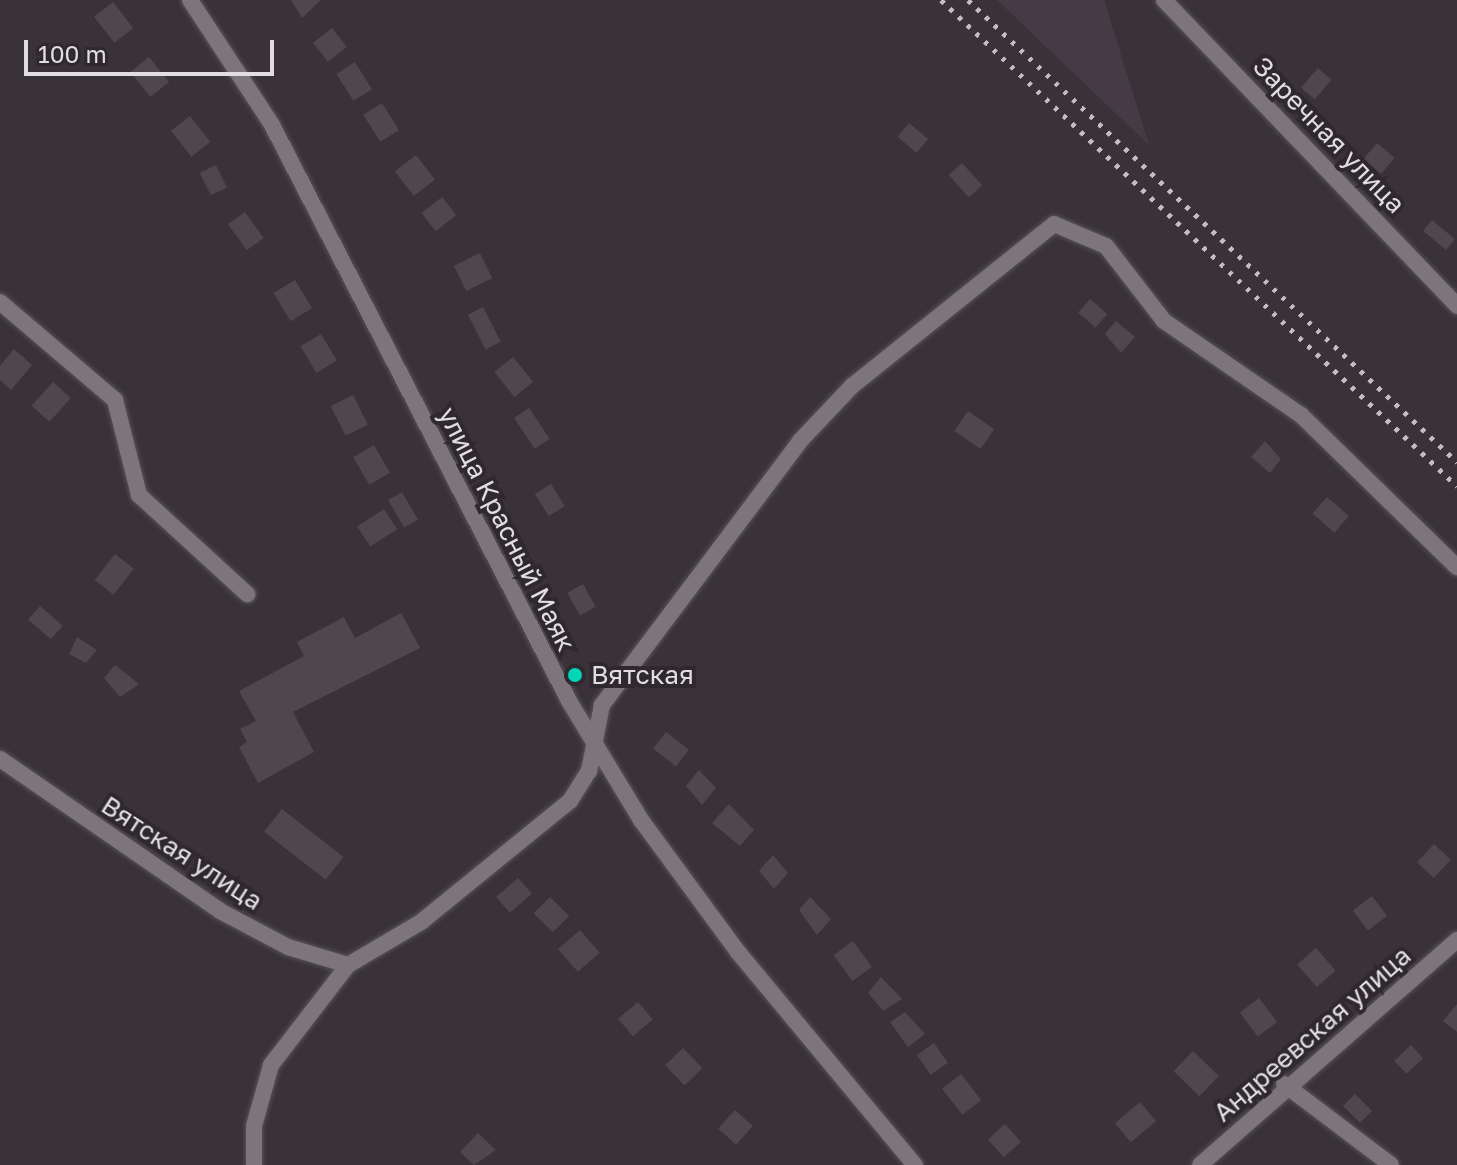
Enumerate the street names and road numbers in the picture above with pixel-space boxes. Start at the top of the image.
street label: Заречная улица [1247,50,1411,220]
street label: улица Красный Маяк [432,402,582,656]
street label: Вятская улица [96,789,268,917]
street label: Андреевская улица [1207,940,1417,1128]

